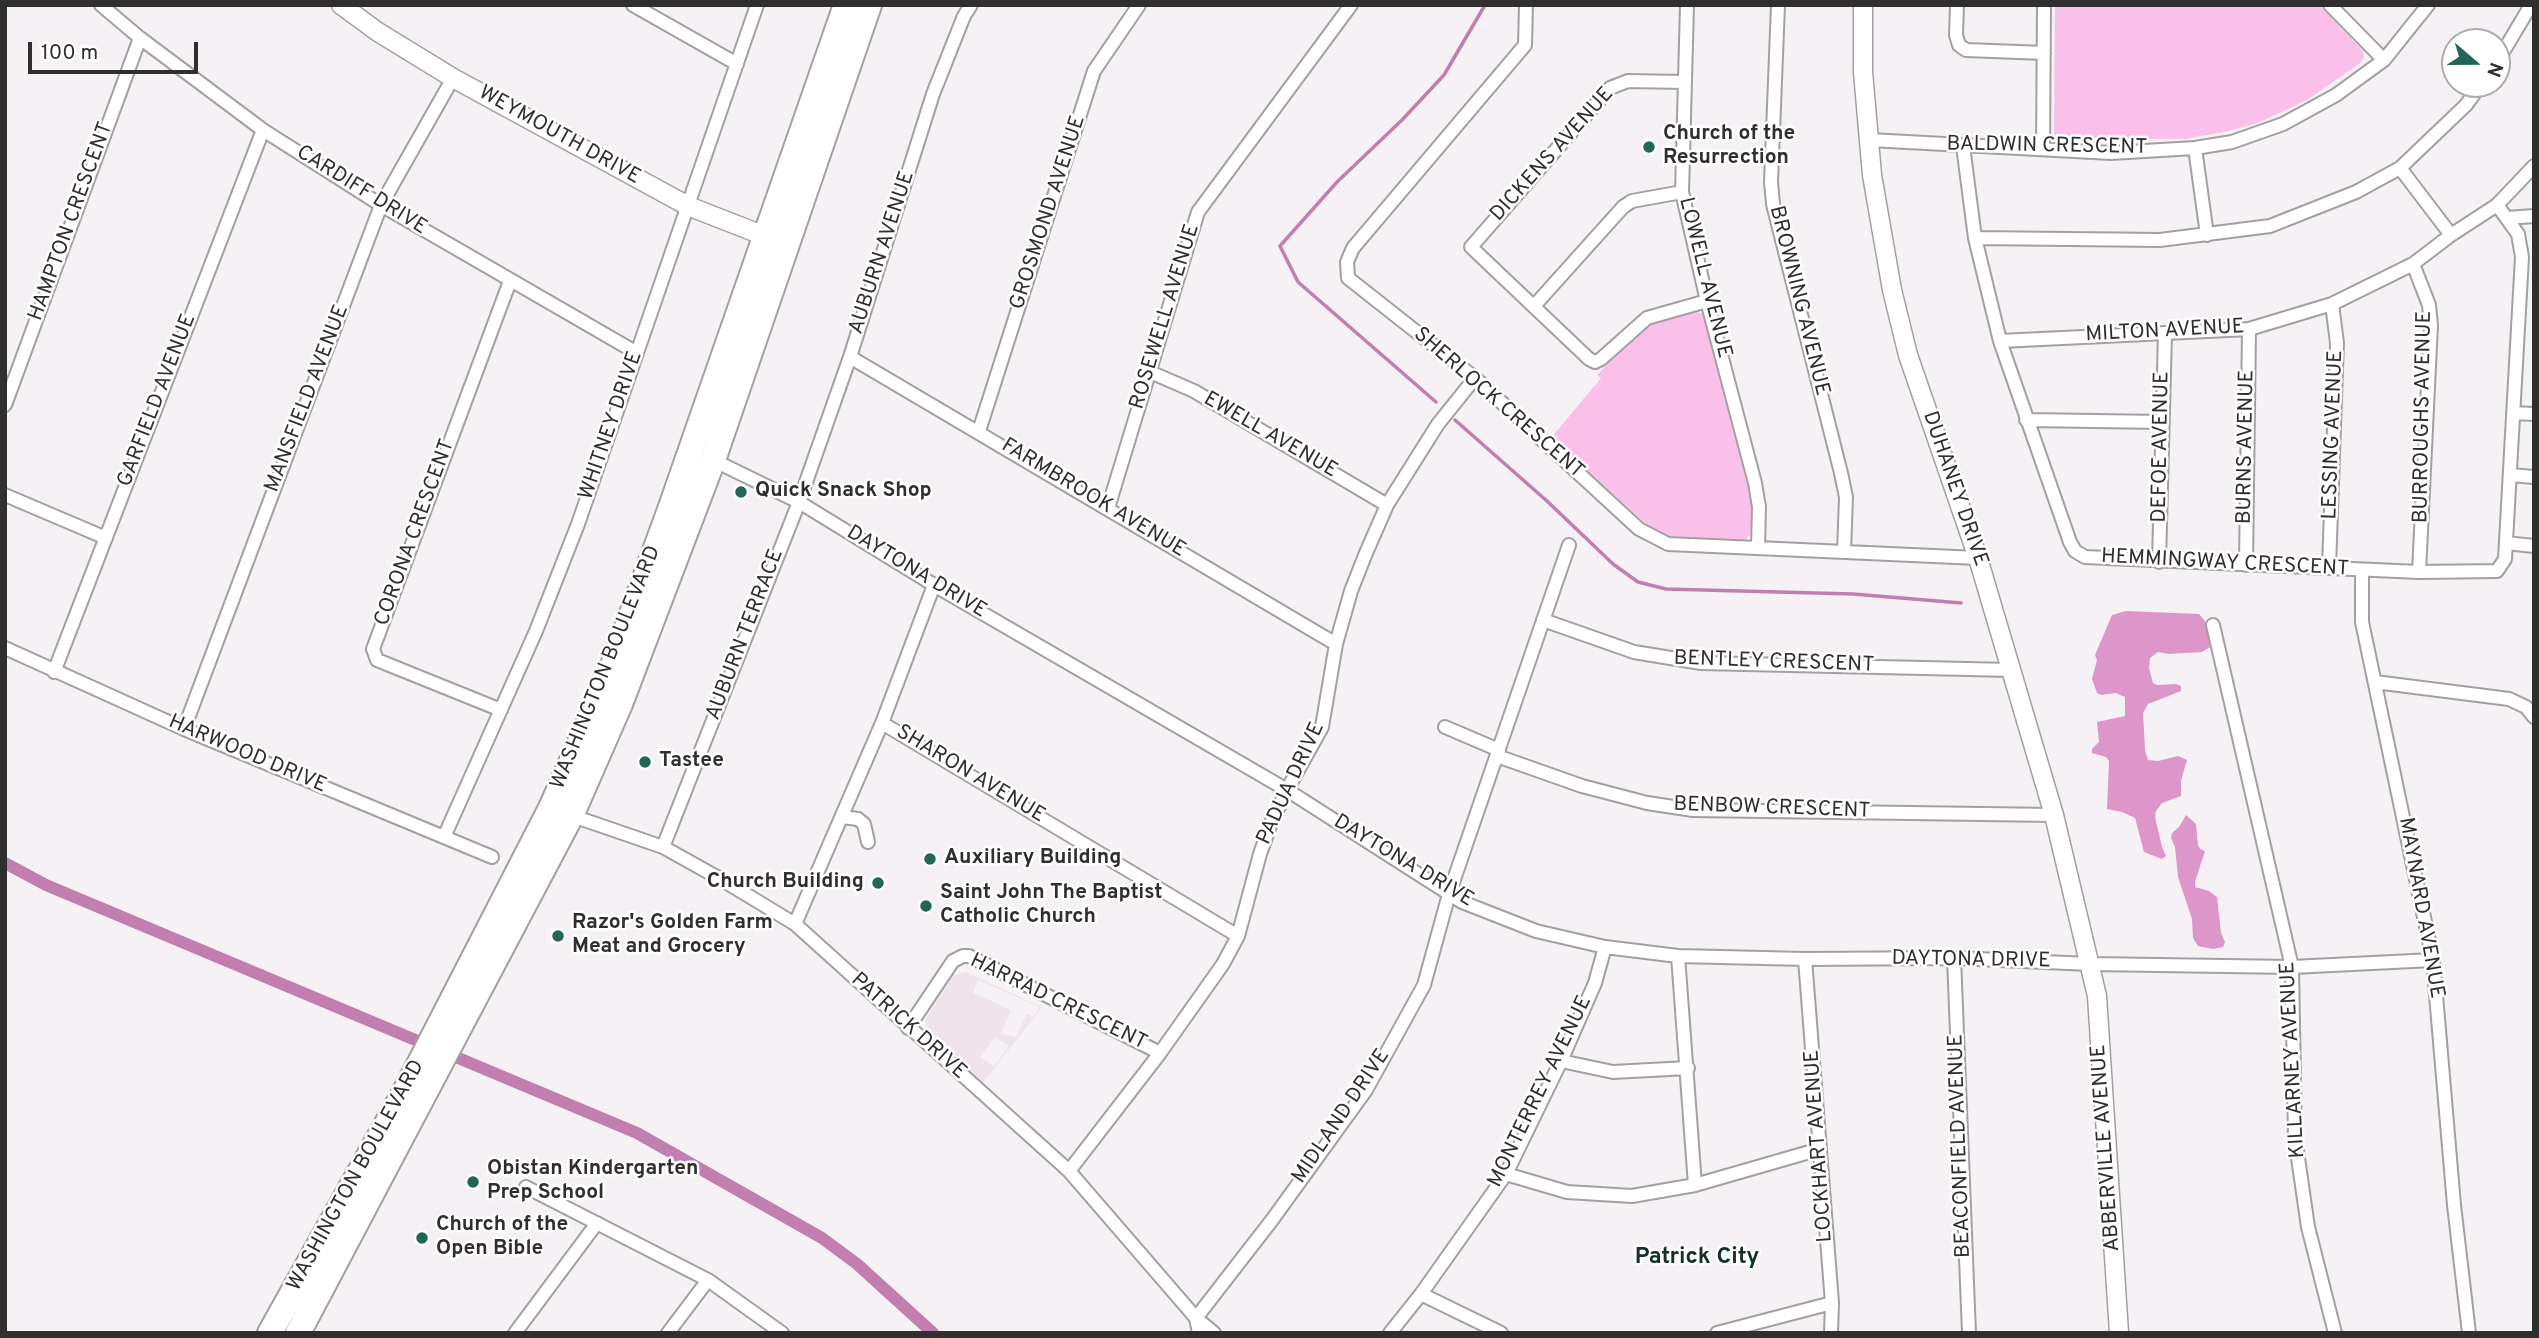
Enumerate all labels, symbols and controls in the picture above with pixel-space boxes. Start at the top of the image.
scale bar [32,28,201,72]
north arrow [2441,28,2511,98]
text: 100 m [41,40,98,67]
text: N [2480,59,2507,80]
street label: WEYMOUTH DRIVE [474,81,644,191]
street label: DICKENS AVENUE [1486,83,1620,227]
street label: GROSMOND AVENUE [1006,113,1092,313]
street label: HAMPTON CRESCENT [24,119,120,325]
place label: Church of the Resurrection [1663,122,1795,172]
street label: BALDWIN CRESCENT [1946,133,2148,161]
marker: Church of the Resurrection [1641,139,1657,155]
street label: CARDIFF DRIVE [291,141,431,241]
street label: AUBURN AVENUE [845,168,921,338]
street label: LOWELL AVENUE [1672,195,1736,361]
street label: BROWNING AVENUE [1762,204,1834,398]
street label: ROSEWELL AVENUE [1126,221,1206,413]
street label: MANSFIELD AVENUE [261,302,355,496]
street label: GARFIELD AVENUE [113,311,203,491]
street label: BURROUGHS AVENUE [2410,311,2438,523]
street label: MILTON AVENUE [2085,315,2245,349]
street label: SHERLOCK CRESCENT [1407,323,1589,485]
street label: WHITNEY DRIVE [575,348,649,504]
street label: LESSING AVENUE [2318,350,2350,520]
street label: BURNS AVENUE [2233,370,2261,524]
street label: DEFOE AVENUE [2148,371,2176,523]
street label: EWELL AVENUE [1198,387,1342,485]
street label: DUHANEY DRIVE [1916,408,1992,570]
street label: FARMBROOK AVENUE [996,434,1190,564]
street label: CORONA CRESCENT [371,436,461,630]
place label: Quick Snack Shop [755,479,932,505]
marker: Quick Snack Shop [733,484,749,500]
street label: DAYTONA DRIVE [841,521,991,625]
street label: WASHINGTON BOULEVARD [547,543,667,793]
street label: HEMMINGWAY CRESCENT [2100,545,2350,583]
street label: AUBURN TERRACE [702,546,790,724]
street label: BENTLEY CRESCENT [1673,647,1875,679]
street label: HARWOOD DRIVE [164,710,330,800]
street label: PADUA DRIVE [1253,719,1331,849]
street label: SHARON AVENUE [891,720,1049,830]
place label: Tastee [659,749,724,775]
marker: Tastee [637,754,653,770]
street label: BENBOW CRESCENT [1673,793,1871,825]
street label: DAYTONA DRIVE [1328,810,1478,914]
street label: MAYNARD AVENUE [2392,816,2448,1000]
place label: Auxiliary Building [944,846,1121,872]
marker: Auxiliary Building [922,851,938,867]
place label: Church Building [707,870,864,896]
marker: Church Building [870,875,886,891]
place label: Saint John The Baptist Catholic Church [940,881,1163,931]
marker: Saint John The Baptist Catholic Church [918,898,934,914]
place label: Razor's Golden Farm Meat and Grocery [572,911,773,961]
marker: Razor's Golden Farm Meat and Grocery [550,928,566,944]
street label: DAYTONA DRIVE [1891,947,2051,975]
street label: HARRAD CRESCENT [965,949,1151,1057]
street label: KILLARNEY AVENUE [2276,961,2312,1159]
street label: PATRICK DRIVE [845,968,971,1086]
street label: MONTERREY AVENUE [1484,992,1598,1192]
street label: BEACONFIELD AVENUE [1944,1034,1978,1258]
street label: ABBERVILLE AVENUE [2087,1044,2127,1252]
street label: MIDLAND DRIVE [1288,1045,1396,1189]
street label: LOCKHART AVENUE [1801,1049,1839,1243]
street label: WASHINGTON BOULEVARD [283,1056,431,1296]
place label: Obistan Kindergarten Prep School [487,1157,698,1207]
marker: Obistan Kindergarten Prep School [465,1174,481,1190]
place label: Church of the Open Bible [436,1213,568,1263]
marker: Church of the Open Bible [414,1230,430,1246]
district label: Patrick City [1635,1244,1759,1272]

